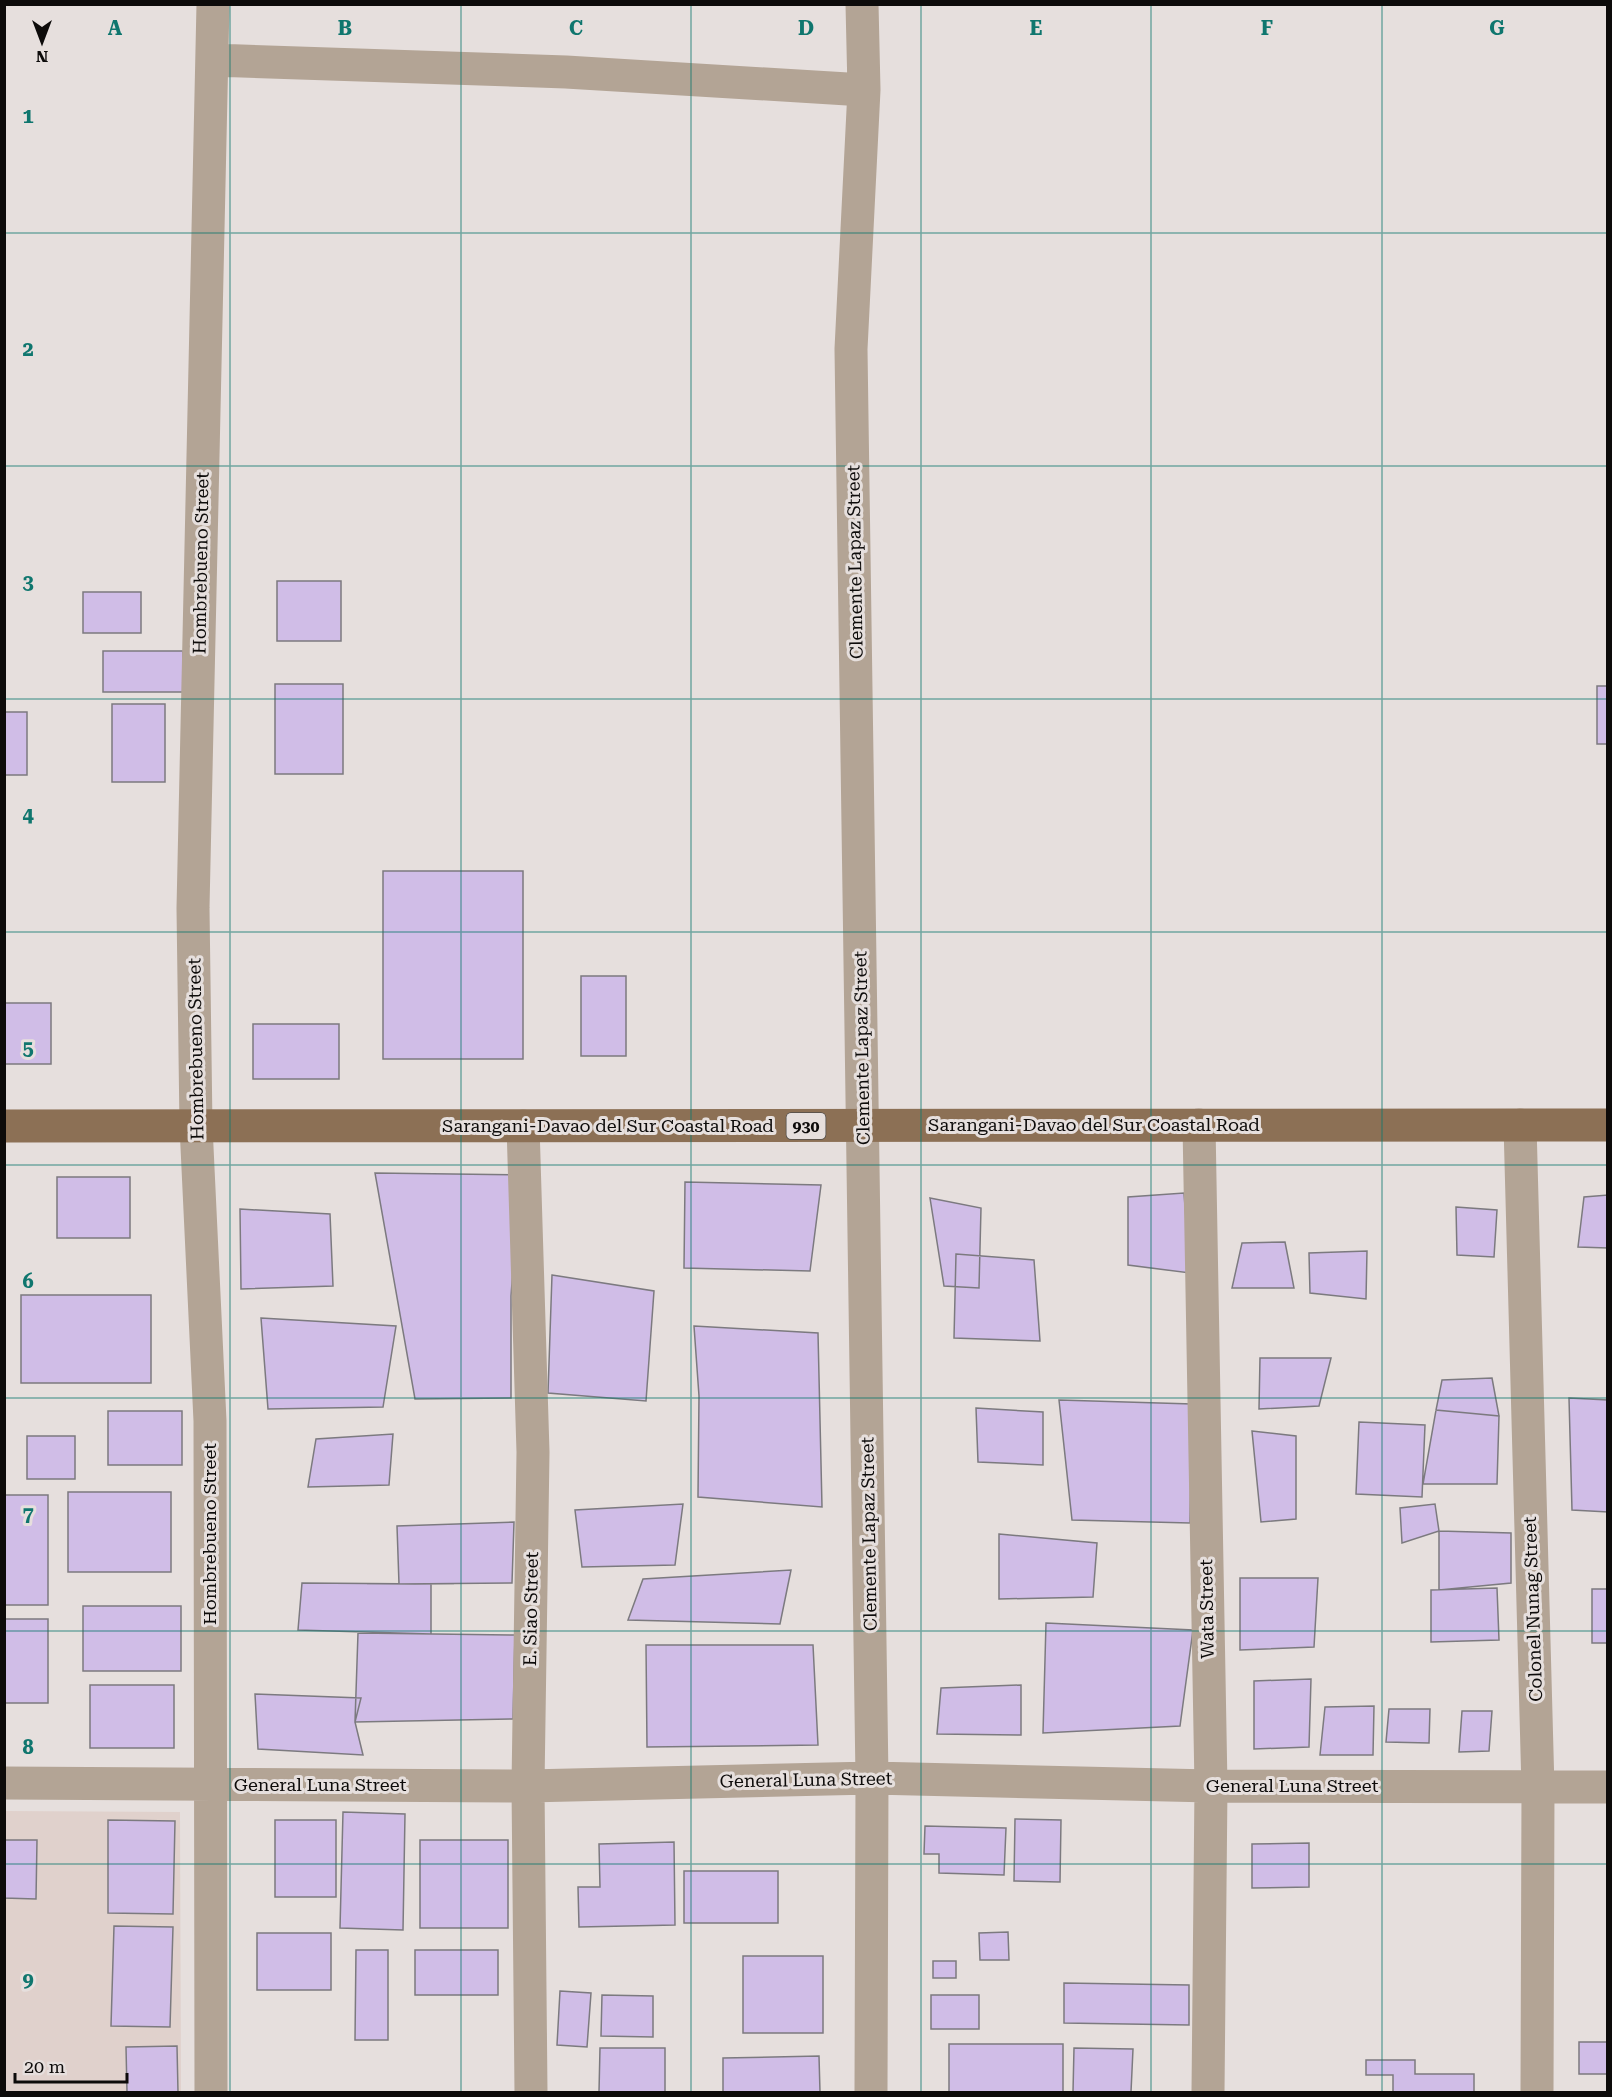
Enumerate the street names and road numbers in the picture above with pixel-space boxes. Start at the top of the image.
street label: Clemente Lapaz Street [842,464,867,659]
street label: Hombrebueno Street [188,471,213,654]
street label: Clemente Lapaz Street [849,950,874,1145]
street label: Hombrebueno Street [183,958,208,1140]
road number: 930 [786,1113,826,1139]
street label: Sarangani-Davao del Sur Coastal Road [928,1114,1260,1135]
street label: Sarangani-Davao del Sur Coastal Road [442,1115,774,1136]
street label: Clemente Lapaz Street [856,1436,881,1631]
street label: Hombrebueno Street [199,1443,220,1625]
street label: Colonel Nunag Street [1519,1516,1546,1702]
street label: E. Siao Street [519,1551,542,1666]
street label: Wata Street [1195,1559,1218,1659]
street label: General Luna Street [719,1767,893,1792]
street label: General Luna Street [234,1774,407,1795]
street label: General Luna Street [1206,1775,1379,1796]

